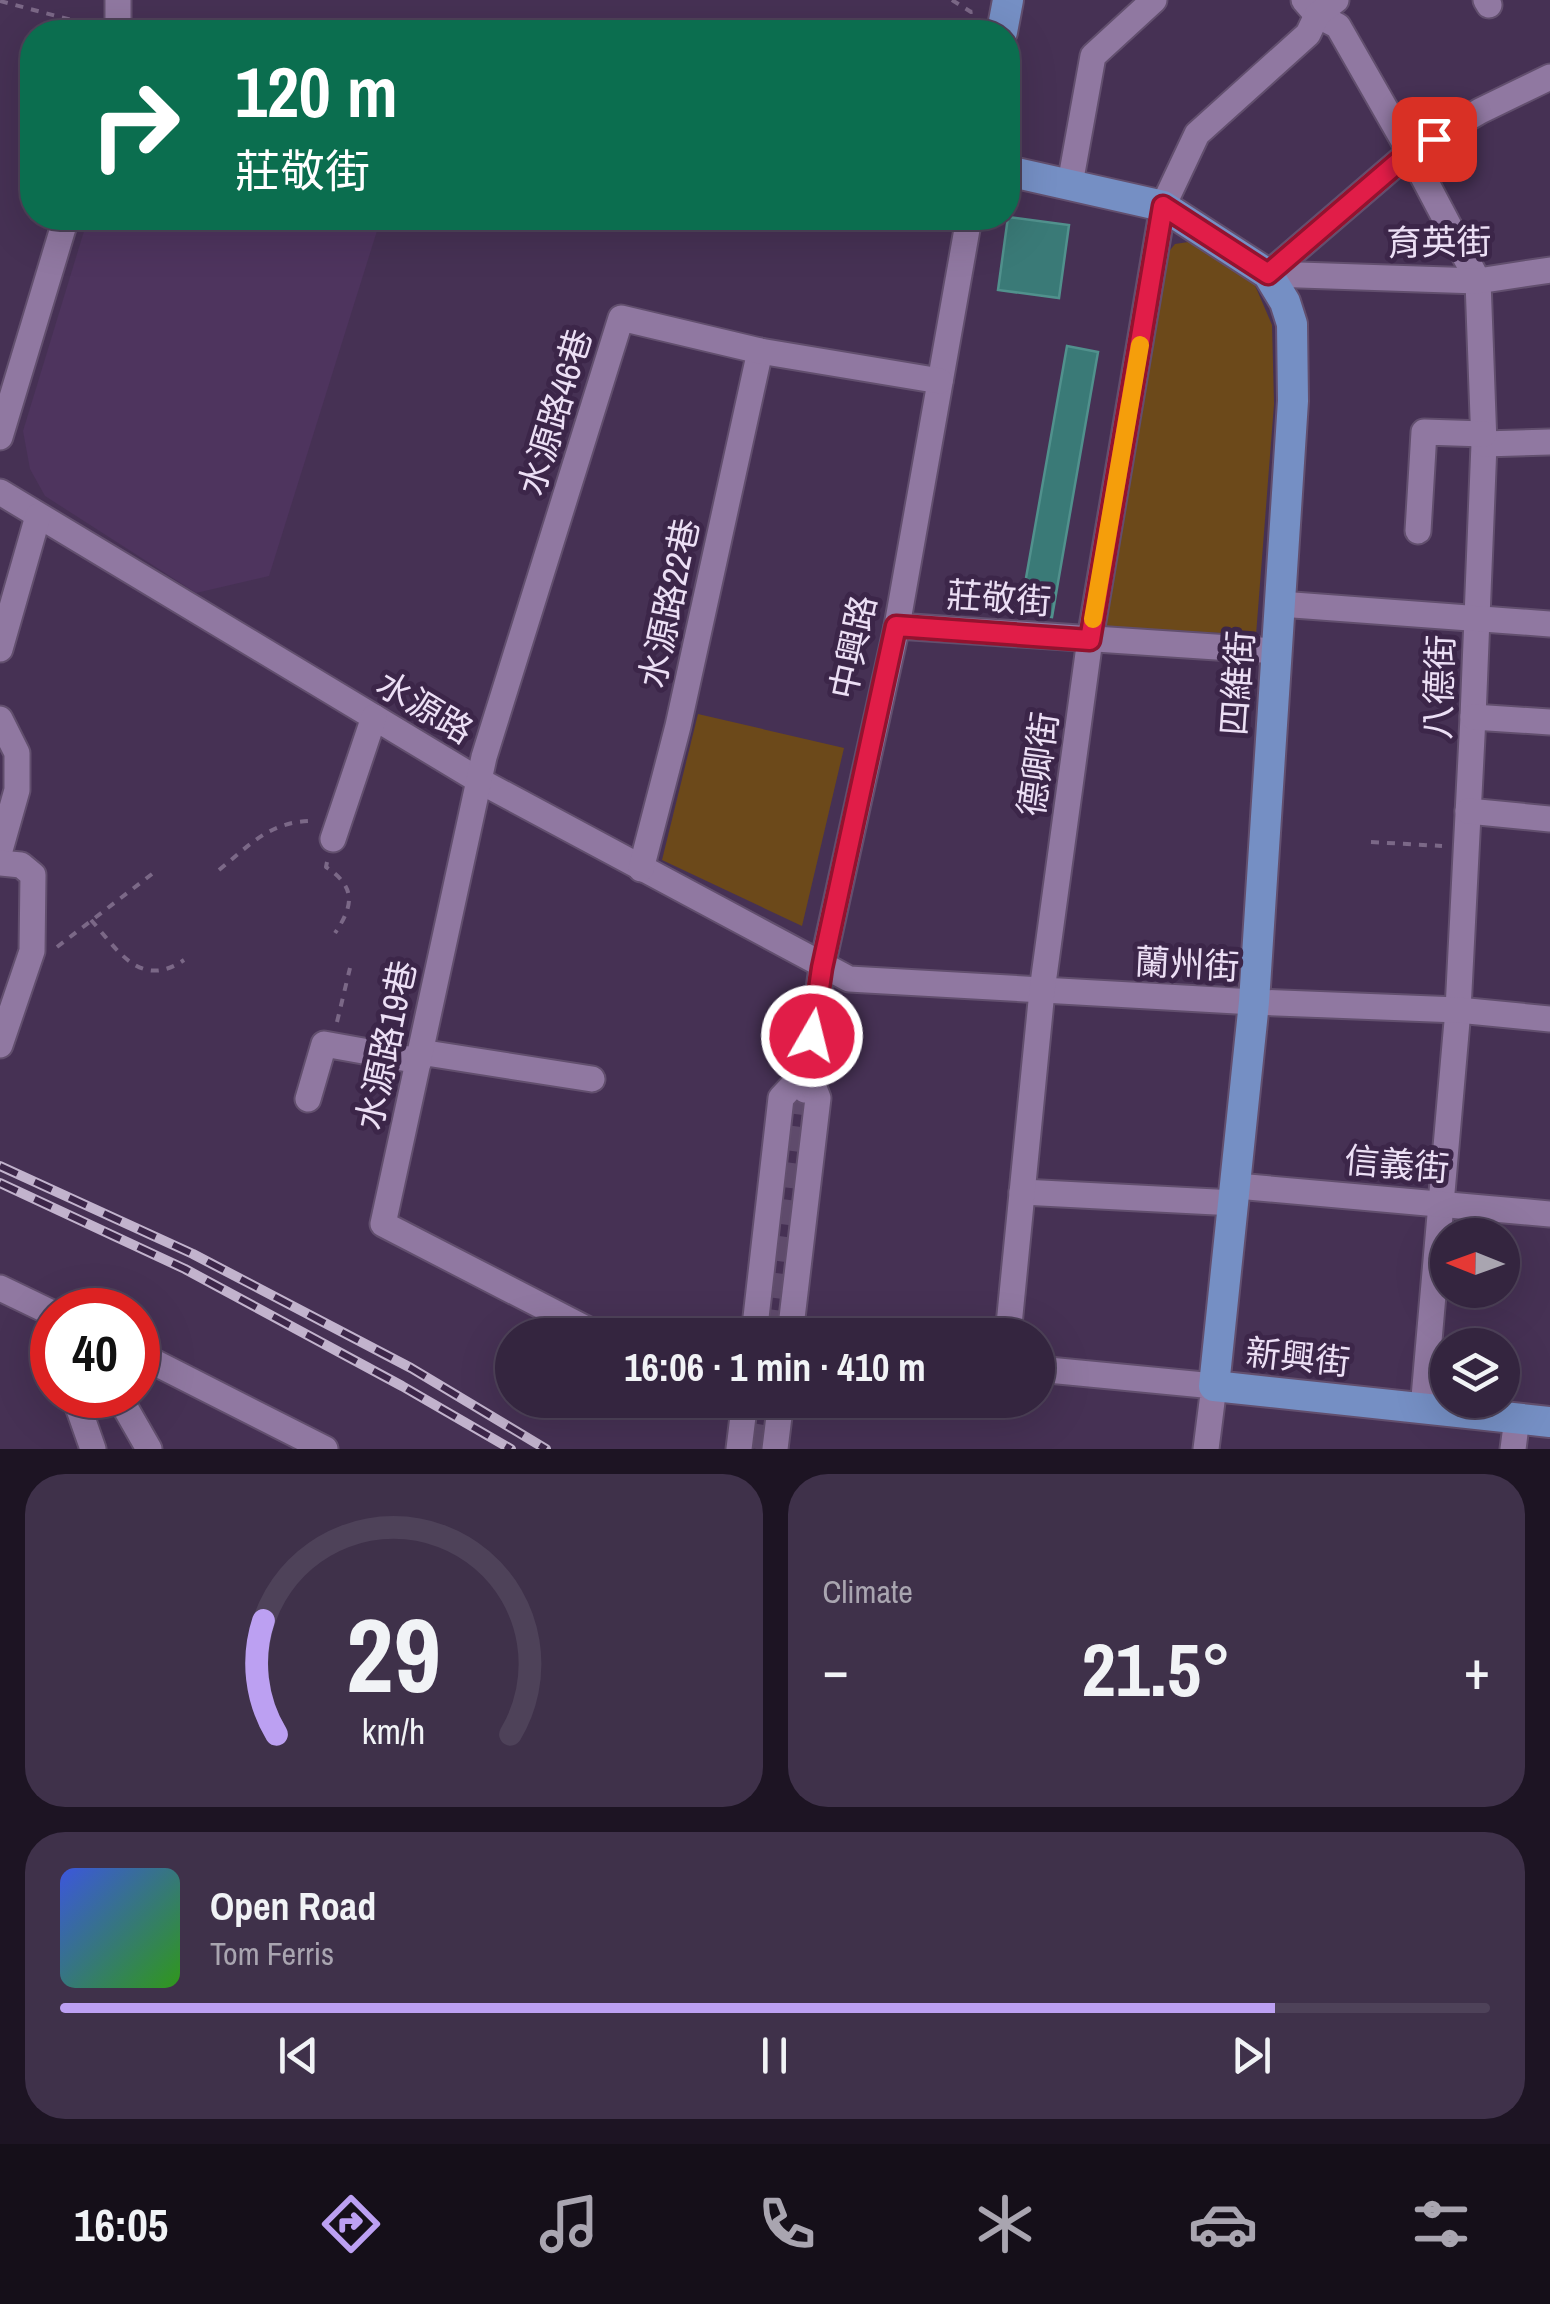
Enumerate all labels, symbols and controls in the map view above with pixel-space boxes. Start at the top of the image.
text: 120 m [235,45,398,139]
icon: right [70,60,200,190]
pin [1392,97,1477,182]
icon: arrive [1407,112,1462,167]
text: 莊敬街 [235,140,370,201]
street label: 育英街 [1386,218,1492,266]
street label: 水源路46巷 [507,323,603,501]
street label: 水源路22巷 [628,514,710,692]
street label: 莊敬街 [945,571,1053,625]
street label: 中興路 [819,591,887,703]
street label: 四維街 [1210,629,1264,737]
street label: 八德街 [1414,634,1464,740]
street label: 水源路 [368,660,482,754]
street label: 德卿街 [1007,709,1069,819]
street label: 蘭州街 [1133,938,1241,990]
street label: 水源路19巷 [345,956,427,1134]
position arrow [760,984,864,1088]
street label: 信義街 [1343,1136,1451,1192]
north arrow [1430,1218,1520,1308]
map controls [1430,1218,1520,1418]
speed limit sign: 40 [30,1288,160,1418]
street label: 新興街 [1243,1328,1353,1386]
button: layers [1430,1328,1520,1418]
text: 16:06 · 1 min · 410 m [624,1342,926,1393]
text: Climate [823,1570,913,1613]
text: 29 [346,1584,441,1724]
text: 21.5° [1081,1618,1231,1719]
text: − [823,1632,849,1706]
text: + [1464,1632,1490,1706]
text: km/h [362,1707,426,1755]
text: Open Road [210,1881,376,1932]
text: Tom Ferris [210,1932,334,1975]
icon: previous [271,2028,326,2083]
icon: pause [747,2028,802,2083]
icon: next [1224,2028,1279,2083]
icon: directions [316,2189,386,2259]
icon: music [534,2189,604,2259]
icon: phone [752,2189,822,2259]
icon: climate [970,2189,1040,2259]
icon: car [1188,2189,1258,2259]
icon: filters [1406,2189,1476,2259]
text: 16:05 [74,2194,168,2255]

